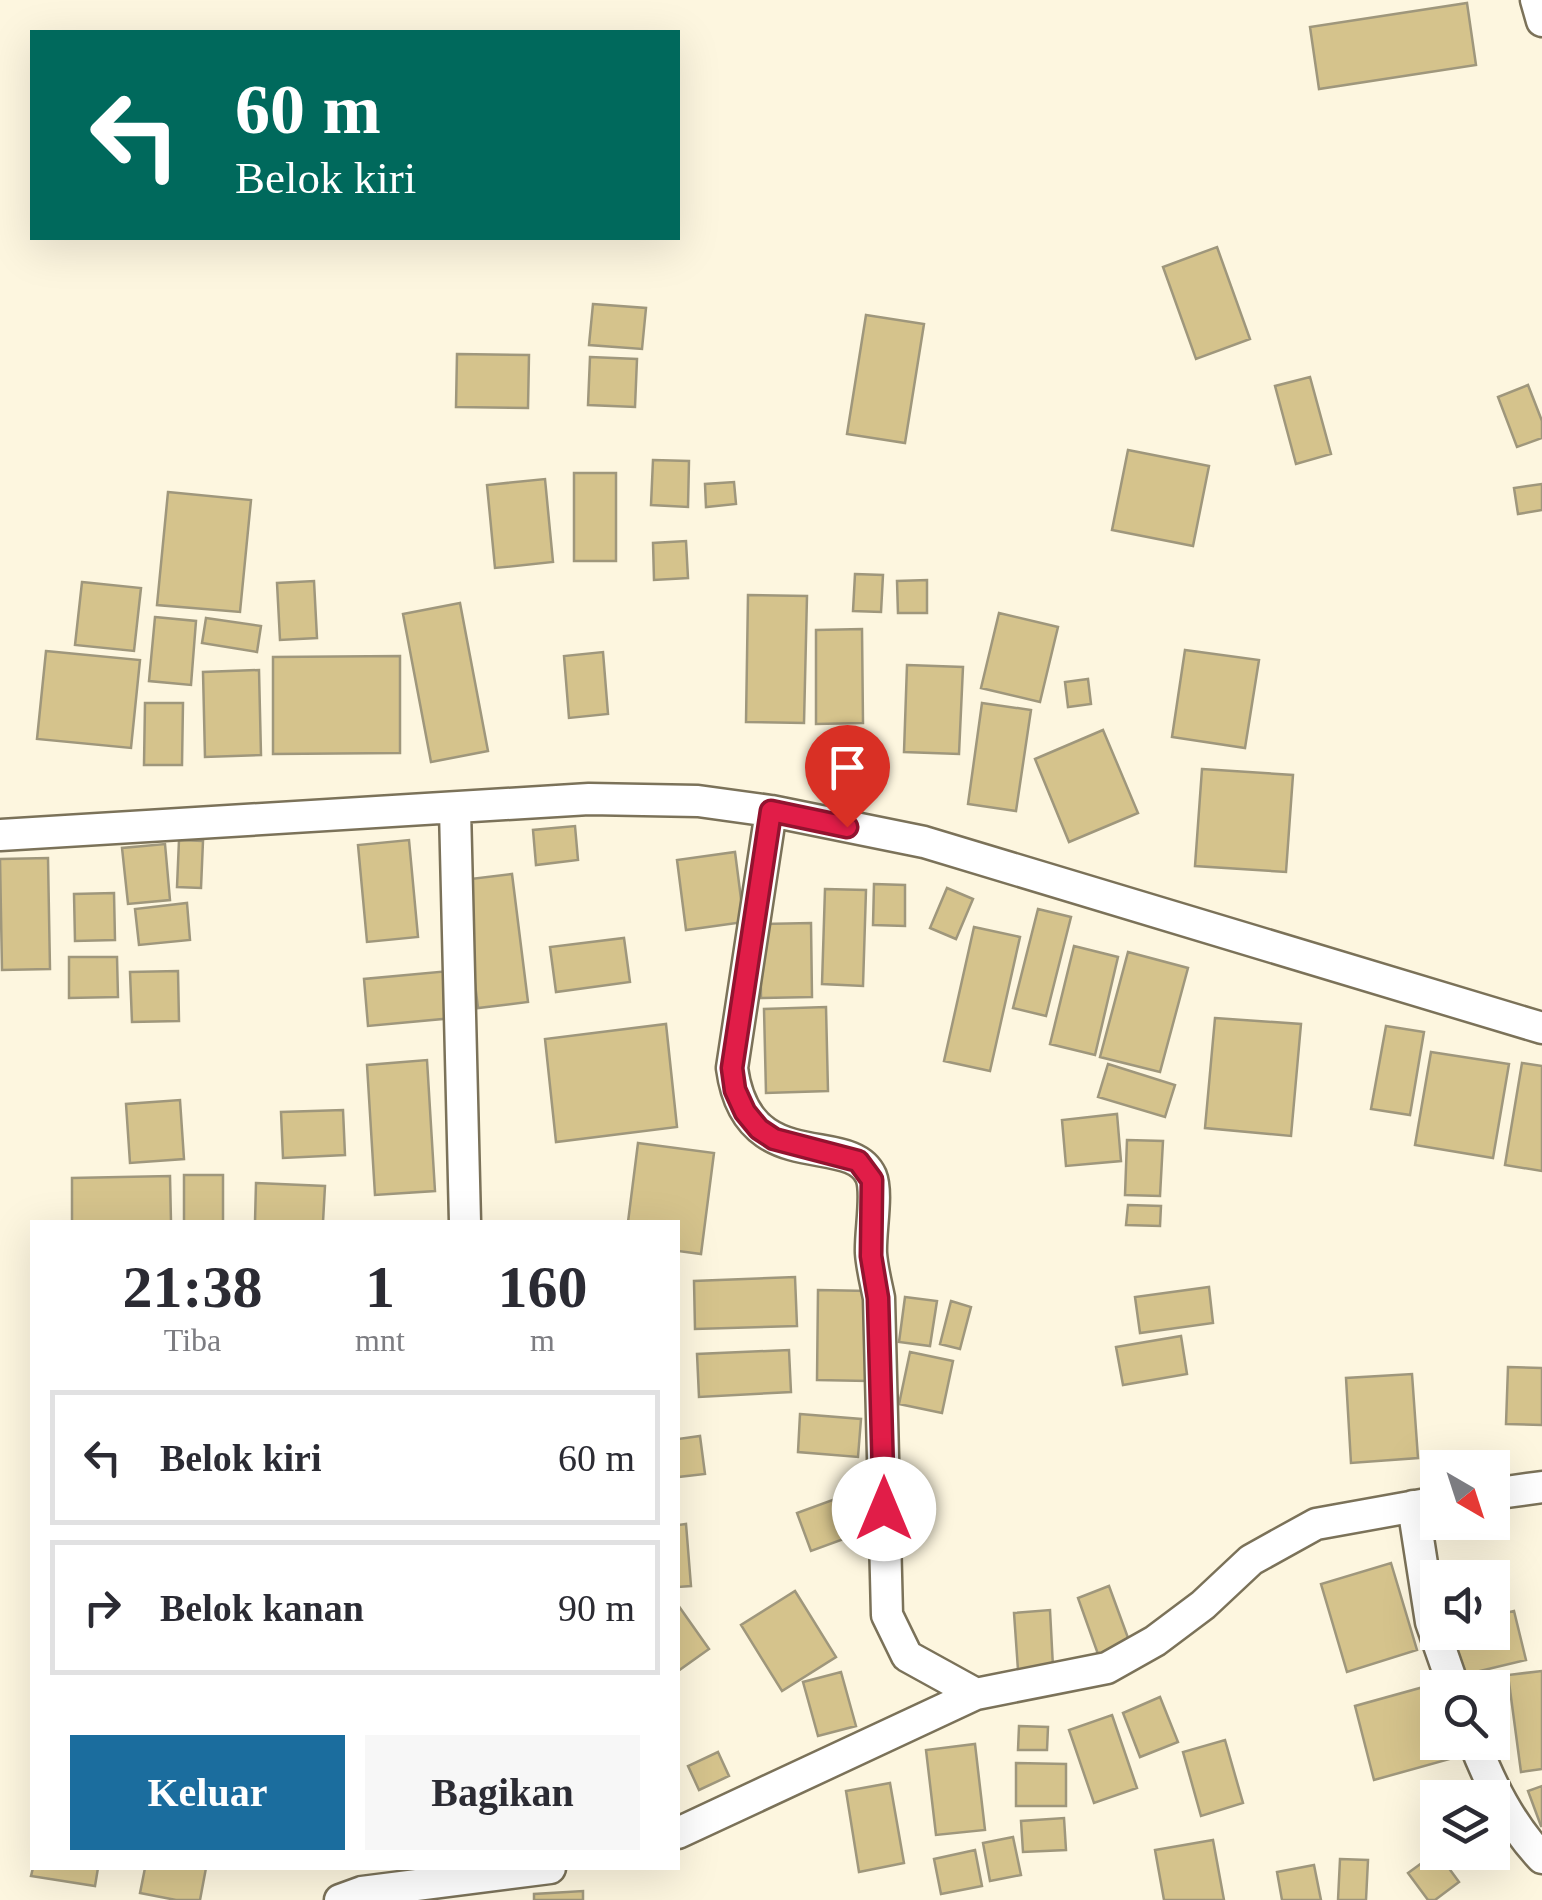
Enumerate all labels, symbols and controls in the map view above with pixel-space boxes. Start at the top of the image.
icon: left [70,70,200,200]
text: 60 m [235,71,381,148]
text: Belok kiri [235,153,416,203]
pin [805,725,890,828]
icon: arrive [820,740,875,795]
text: 21:38 [123,1254,263,1320]
text: 1 [365,1254,395,1320]
text: 160 [497,1254,587,1320]
text: Tiba [164,1322,221,1358]
text: mnt [355,1322,405,1358]
text: m [530,1322,555,1358]
icon: left [75,1430,130,1485]
text: Belok kiri [160,1437,322,1479]
text: 60 m [558,1437,635,1479]
north arrow [1420,1450,1510,1540]
map controls [1420,1450,1510,1870]
position arrow [832,1457,936,1561]
button: sound [1420,1560,1510,1650]
icon: right [75,1580,130,1635]
text: Belok kanan [160,1587,364,1629]
text: 90 m [558,1587,635,1629]
button: search [1420,1670,1510,1760]
button: Keluar [70,1735,345,1850]
button: Bagikan [365,1735,640,1850]
button: layers [1420,1780,1510,1870]

